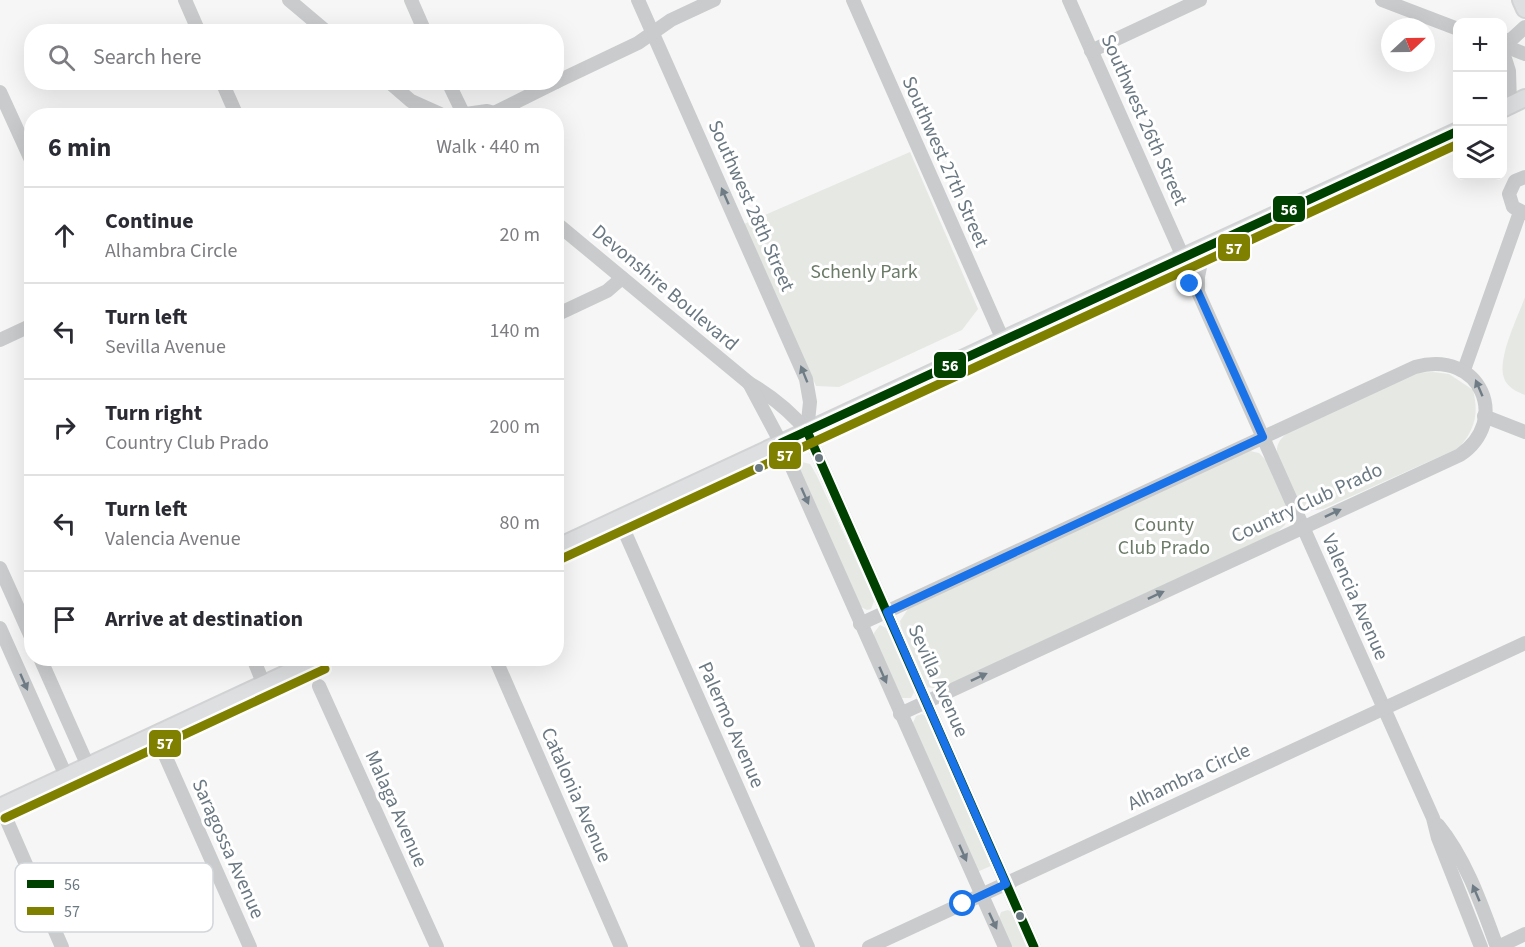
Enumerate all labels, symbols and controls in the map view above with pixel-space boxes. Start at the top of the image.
north arrow [1381,18,1435,72]
map controls [1453,18,1507,180]
button: + [1453,18,1507,72]
search box [24,24,564,90]
street label: Southwest 26th Street [1094,30,1194,210]
icon: search [45,41,78,74]
text: Search here [93,41,201,73]
street label: Southwest 27th Street [895,72,995,252]
button: − [1453,72,1507,126]
street label: Southwest 28th Street [701,116,801,296]
button: layers [1453,126,1507,180]
text: 6 min [48,129,111,166]
text: Walk · 440 m [436,133,540,161]
one-way arrow [720,186,730,204]
line badge: 56 [1272,195,1306,223]
text: 56 [1281,199,1297,221]
text: Continue [105,205,194,237]
street label: Devonshire Boulevard [586,218,744,358]
icon: ahead [48,219,81,252]
text: 20 m [500,221,540,249]
line badge: 57 [1217,233,1251,262]
text: Alhambra Circle [105,237,237,265]
text: 57 [1226,238,1242,260]
park label: Schenly Park [810,258,918,286]
route end [1176,270,1202,296]
text: Turn left [105,301,187,333]
icon: left [48,315,81,348]
text: 140 m [490,317,540,345]
text: Sevilla Avenue [105,333,226,361]
line badge: 56 [933,351,967,379]
text: 56 [942,355,958,377]
one-way arrow [798,365,808,383]
one-way arrow [1474,379,1484,397]
text: Turn right [105,397,202,429]
icon: right [48,411,81,444]
text: 200 m [490,413,540,441]
text: Country Club Prado [105,429,269,457]
line badge: 57 [768,441,802,470]
text: 57 [777,445,793,467]
unlabelled marker [813,452,825,464]
street label: Country Club Prado [1227,456,1387,550]
unlabelled marker [753,462,765,474]
one-way arrow [801,488,810,505]
text: Turn left [105,493,187,525]
icon: left [48,507,81,540]
one-way arrow [1324,508,1341,517]
text: 80 m [500,509,540,537]
park label: County Club Prado [1118,511,1210,562]
text: Valencia Avenue [105,525,241,553]
street label: Valencia Avenue [1315,529,1395,665]
one-way arrow [1147,590,1164,599]
icon: arrive [48,603,81,636]
text: Arrive at destination [105,603,303,635]
street label: Sevilla Avenue [901,620,975,742]
street label: Palermo Avenue [691,657,771,793]
one-way arrow [878,667,888,685]
one-way arrow [970,672,987,681]
one-way arrow [19,673,29,691]
street label: Catalonia Avenue [534,723,618,867]
line badge: 57 [148,729,182,758]
text: 57 [157,733,173,755]
street label: Alhambra Circle [1123,736,1255,818]
street label: Malaga Avenue [358,746,434,872]
street label: Saragossa Avenue [185,775,271,923]
one-way arrow [958,845,967,862]
legend [15,863,213,932]
text: 56 [64,874,80,896]
one-way arrow [1471,884,1480,901]
route start [949,890,975,916]
text: 57 [64,901,80,923]
unlabelled marker [1014,910,1026,922]
one-way arrow [989,912,999,930]

